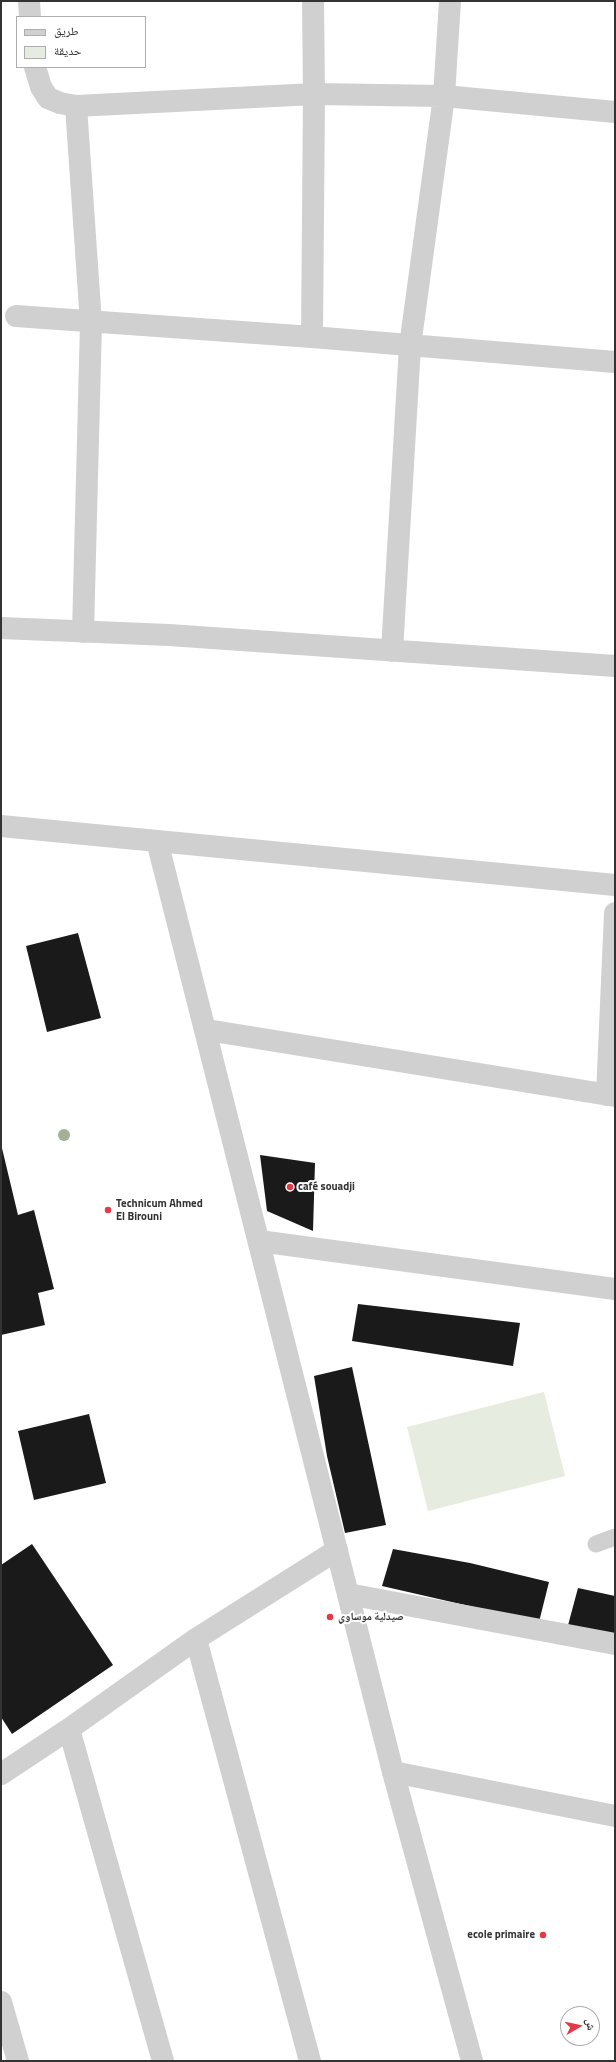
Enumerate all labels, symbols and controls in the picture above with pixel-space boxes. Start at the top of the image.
legend [16,16,146,68]
text: طريق [54,21,79,40]
text: حديقة [54,41,82,60]
place label: café souadji [298,1180,355,1194]
marker: café souadji [285,1182,295,1192]
place label: Technicum Ahmed El Birouni [116,1197,203,1223]
marker: Technicum Ahmed El Birouni [103,1205,113,1215]
place label: صيدلية موساوي [338,1610,404,1624]
marker: صيدلية موساوي [325,1612,335,1622]
place label: ecole primaire [467,1928,535,1942]
marker: ecole primaire [538,1930,548,1940]
north arrow [560,2006,600,2046]
text: ش [582,2017,600,2031]

